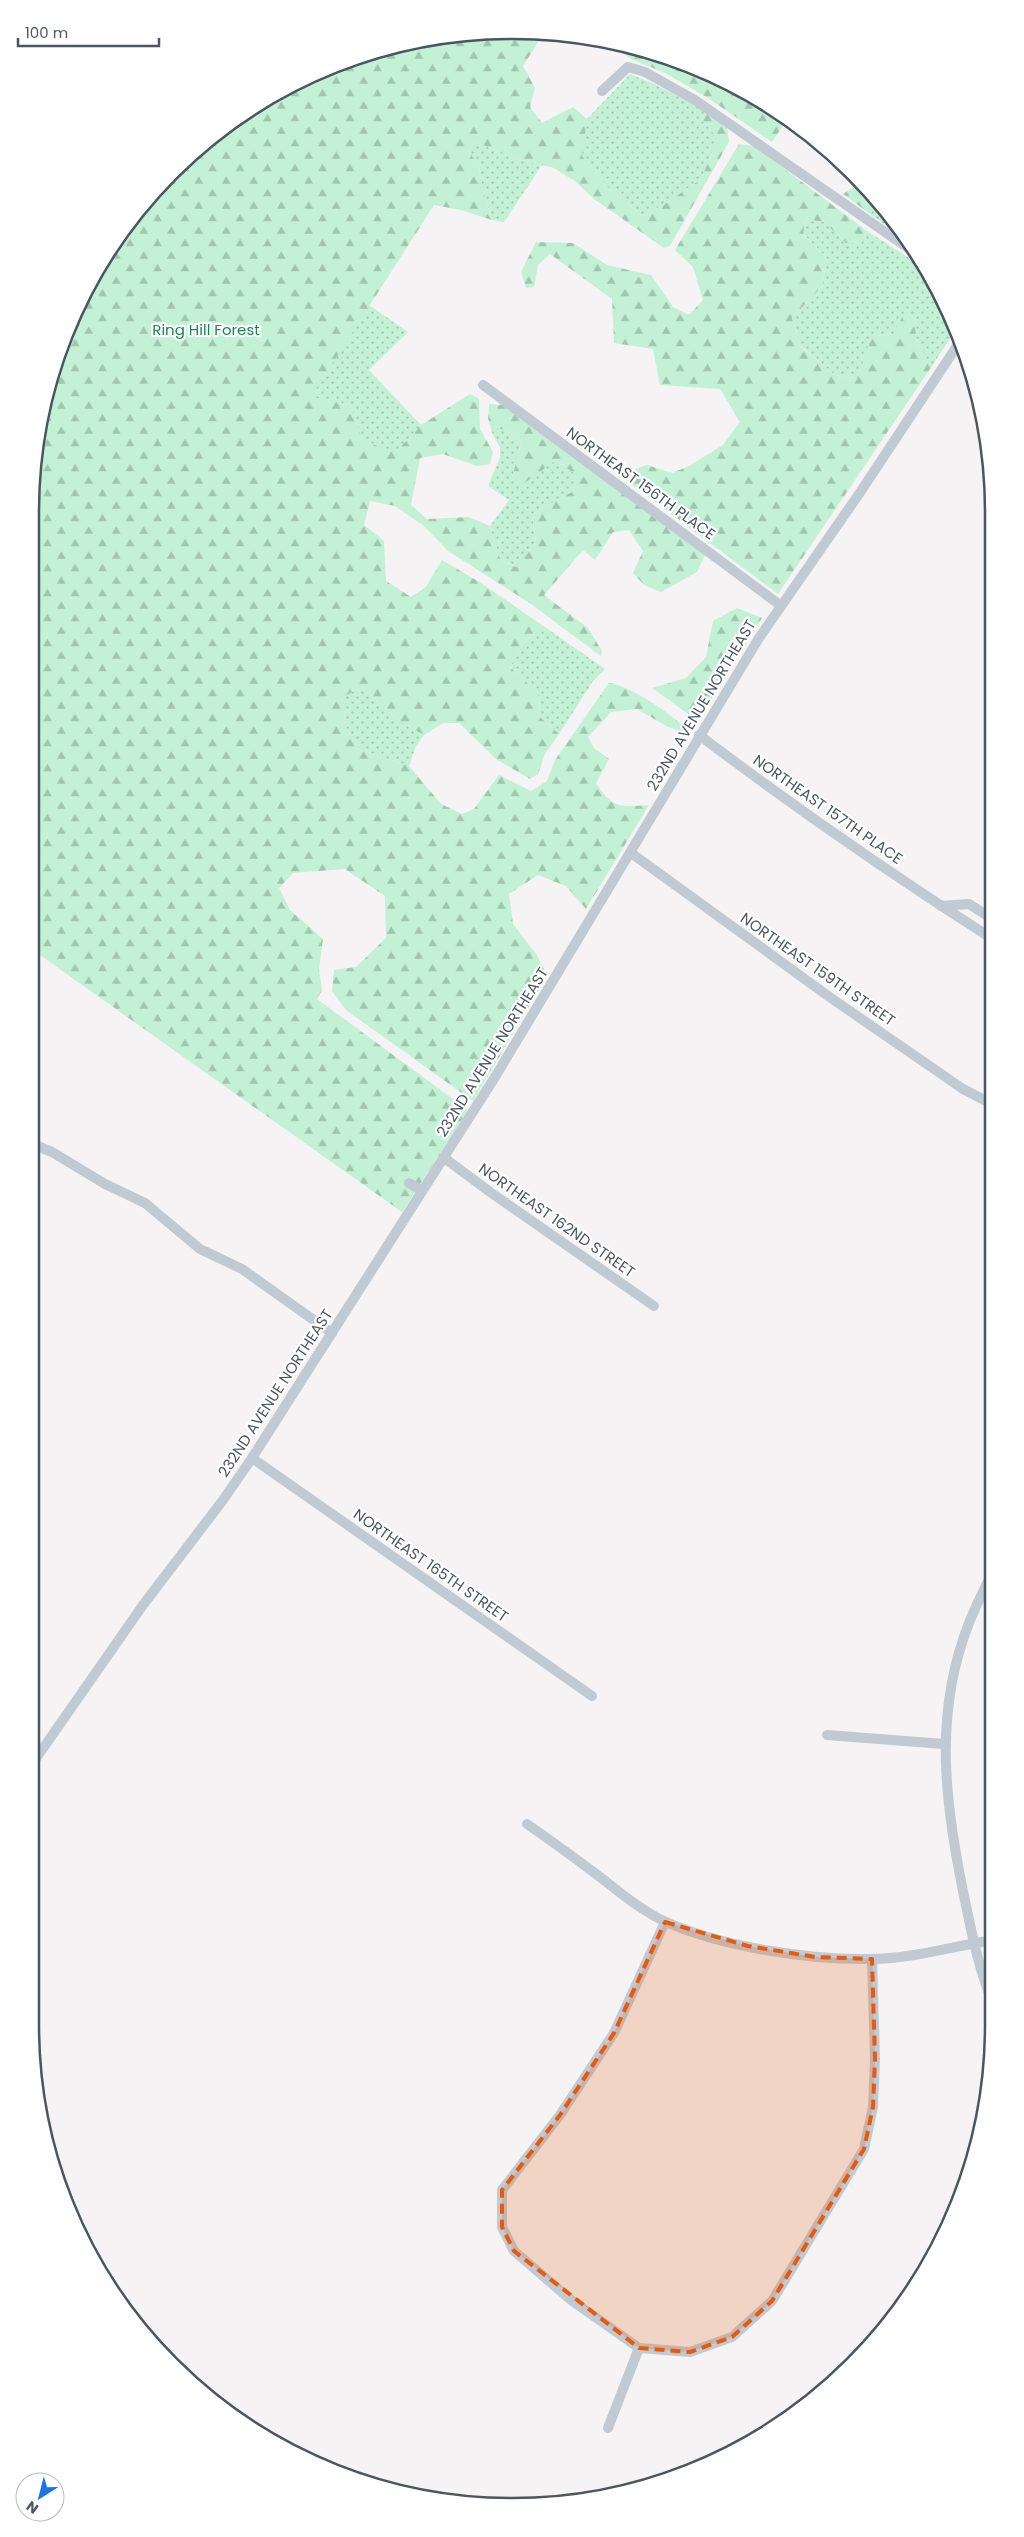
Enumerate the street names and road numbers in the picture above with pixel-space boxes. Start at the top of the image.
street label: NORTHEAST 156TH PLACE [562,422,720,544]
street label: 232ND AVENUE NORTHEAST [641,615,761,795]
street label: NORTHEAST 157TH PLACE [749,749,907,869]
street label: NORTHEAST 159TH STREET [736,908,900,1030]
street label: 232ND AVENUE NORTHEAST [431,963,553,1141]
street label: NORTHEAST 162ND STREET [475,1158,639,1282]
street label: 232ND AVENUE NORTHEAST [213,1305,337,1481]
street label: NORTHEAST 165TH STREET [349,1503,513,1627]

